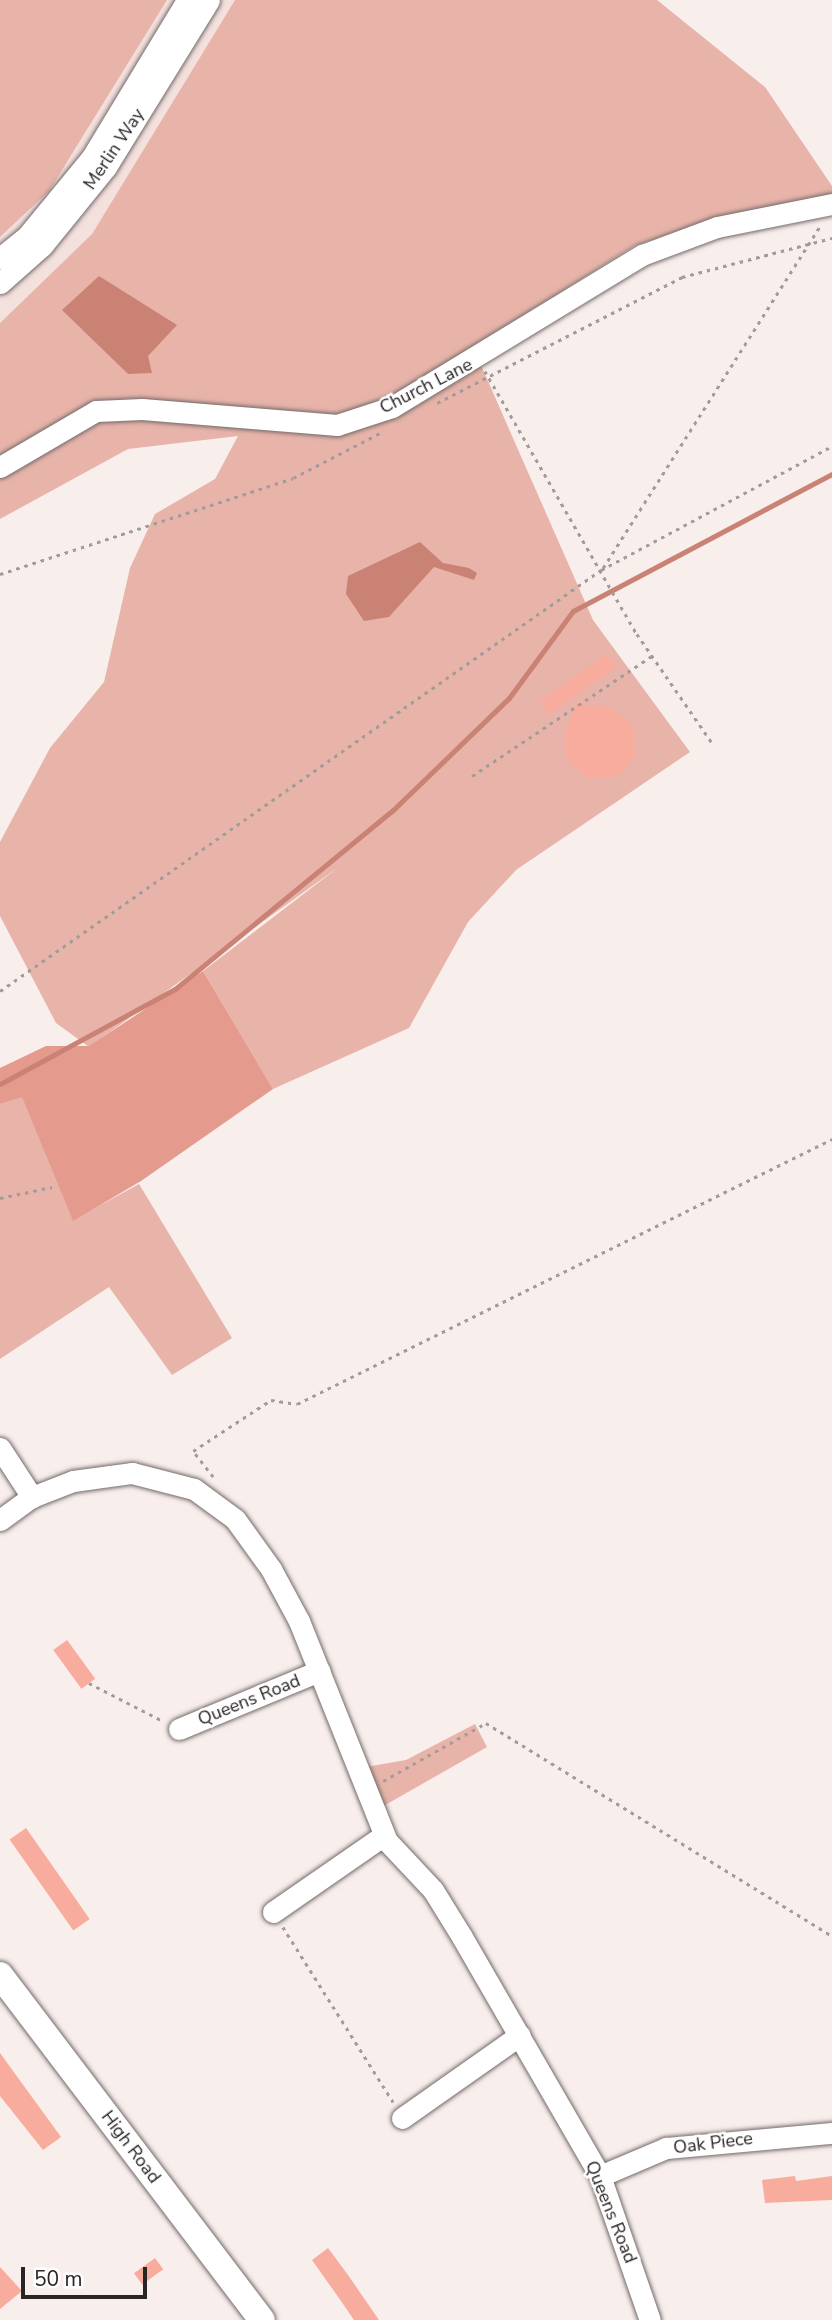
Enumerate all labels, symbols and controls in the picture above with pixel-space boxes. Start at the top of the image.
street label: Merlin Way [79,104,149,194]
street label: Church Lane [376,353,476,419]
street label: Queens Road [195,1670,303,1730]
street label: High Road [97,2106,165,2188]
street label: Oak Piece [672,2127,754,2159]
street label: Queens Road [581,2158,641,2266]
scale bar [24,2254,150,2298]
text: 50 m [34,2265,83,2293]

